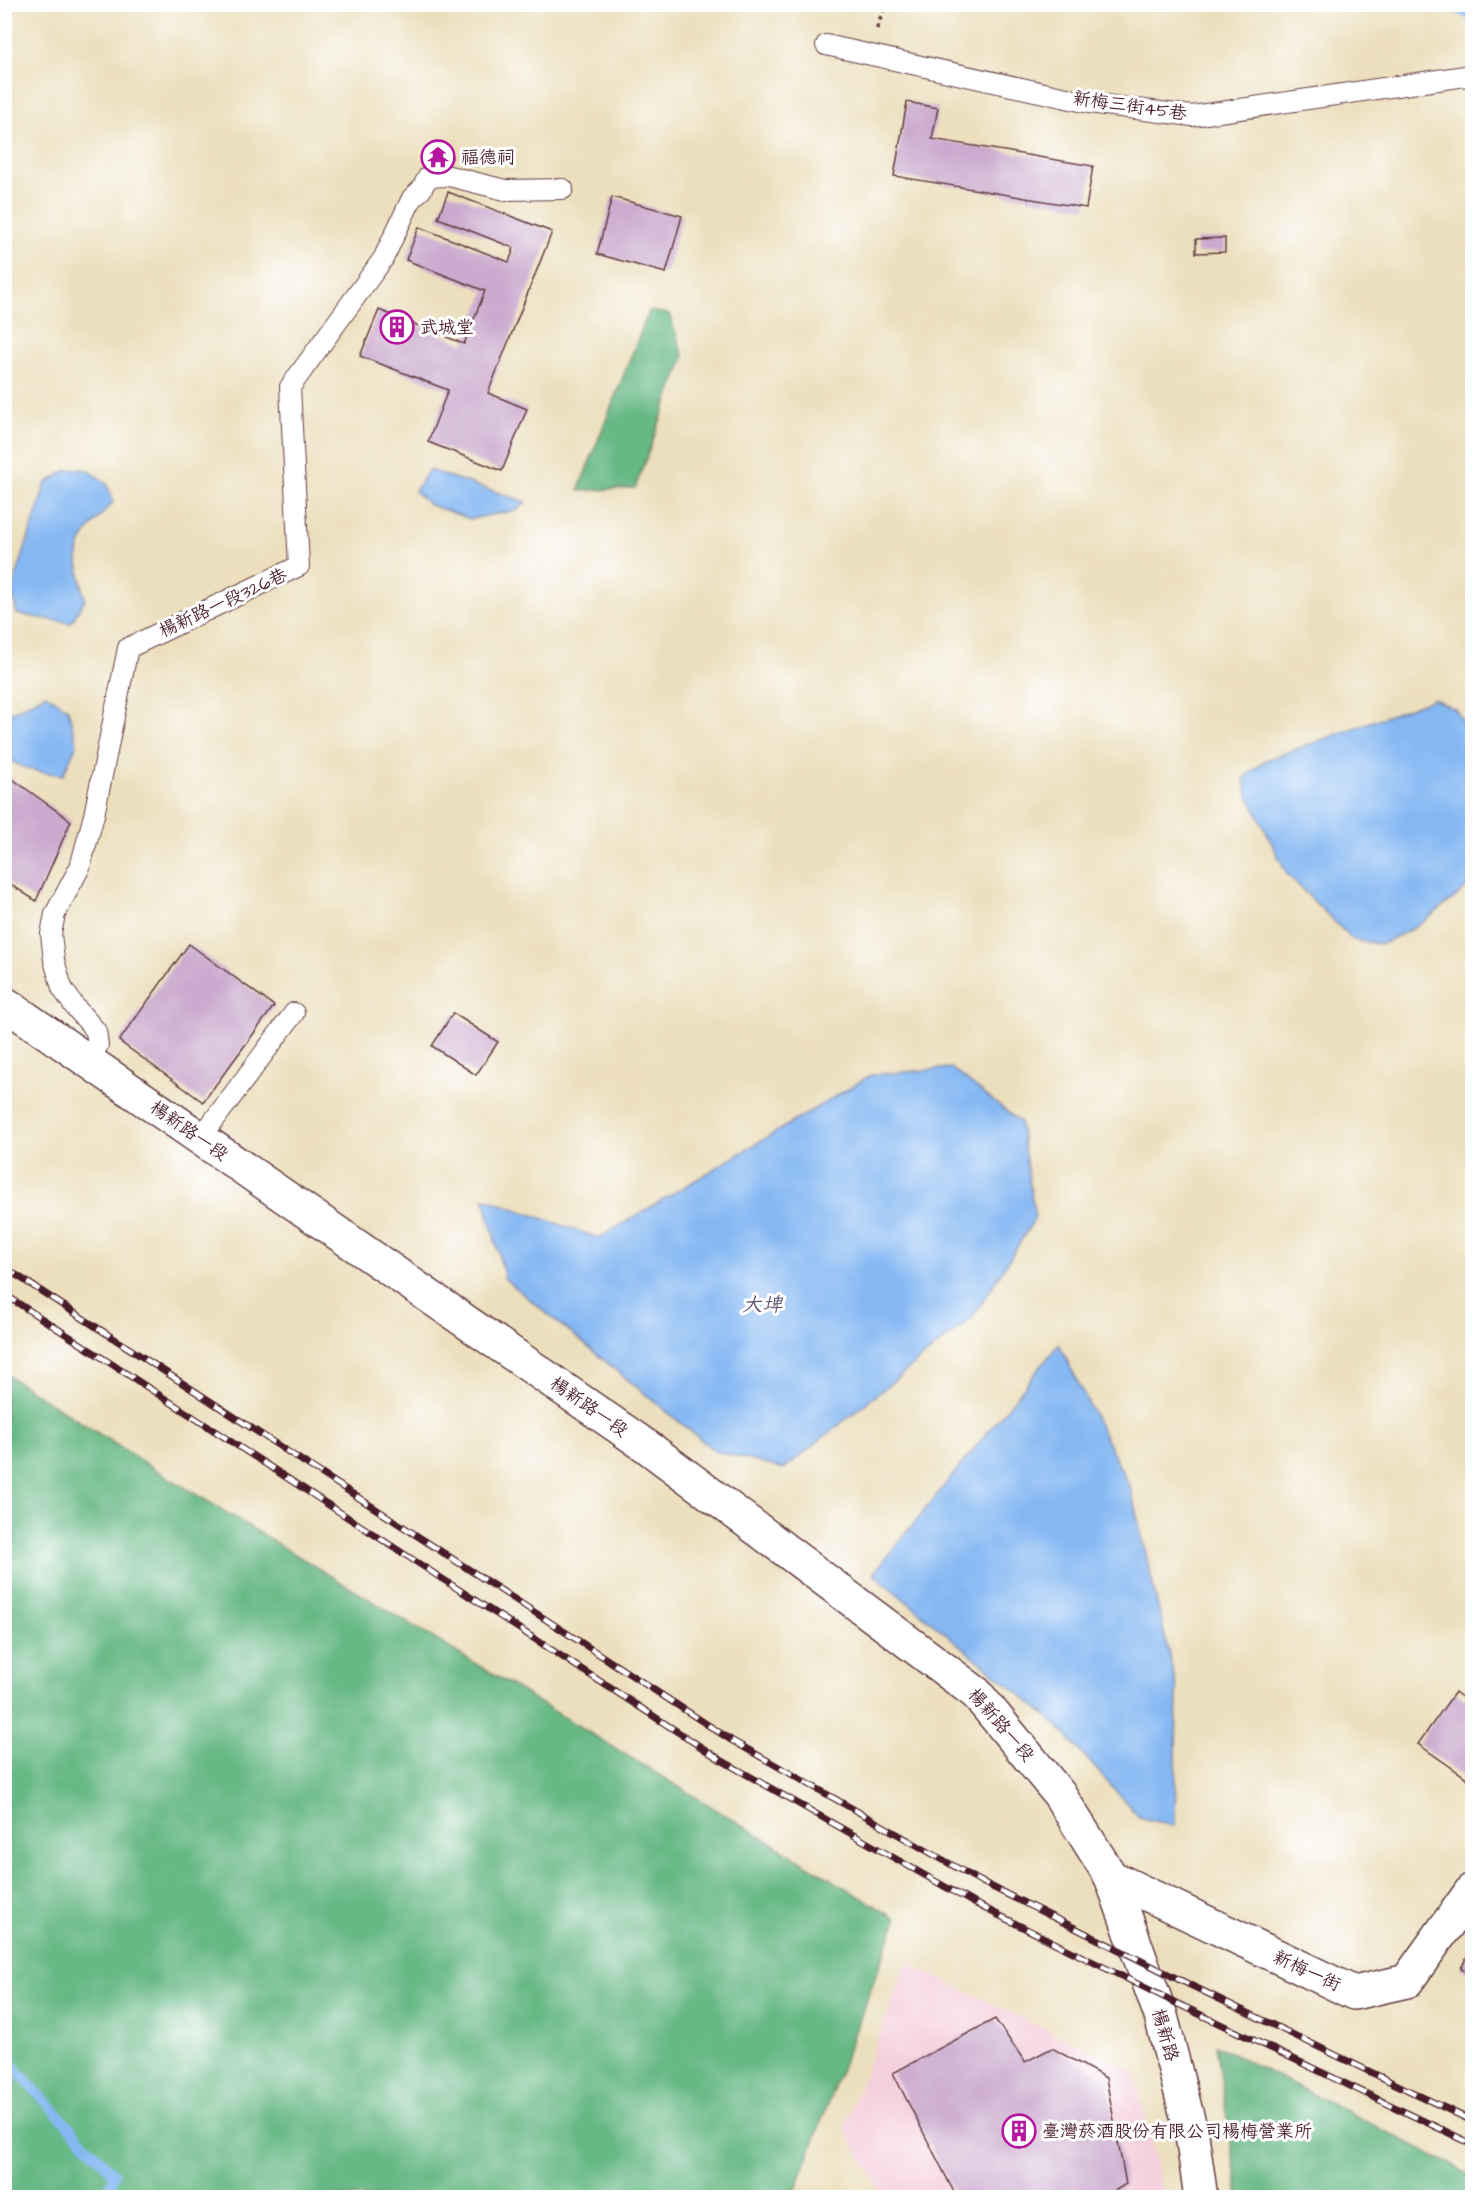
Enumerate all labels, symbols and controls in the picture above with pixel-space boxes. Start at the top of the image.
street label: 新梅三街45巷 [1071,86,1189,126]
temple icon: 福德祠 [420,139,456,175]
place label: 福德祠 [461,145,515,170]
building icon: 武城堂 [379,309,415,345]
place label: 武城堂 [420,315,474,340]
street label: 楊新路一段326巷 [155,562,291,644]
street label: 楊新路一段 [145,1095,233,1167]
water label: 大埤 [742,1291,784,1319]
street label: 楊新路一段 [545,1371,633,1443]
street label: 楊新路一段 [962,1683,1040,1767]
street label: 新梅一街 [1269,1944,1345,1998]
street label: 楊新路 [1146,2006,1184,2064]
building icon: 臺灣菸酒股份有限公司楊梅營業所 [1001,2113,1037,2149]
place label: 臺灣菸酒股份有限公司楊梅營業所 [1042,2119,1312,2144]

